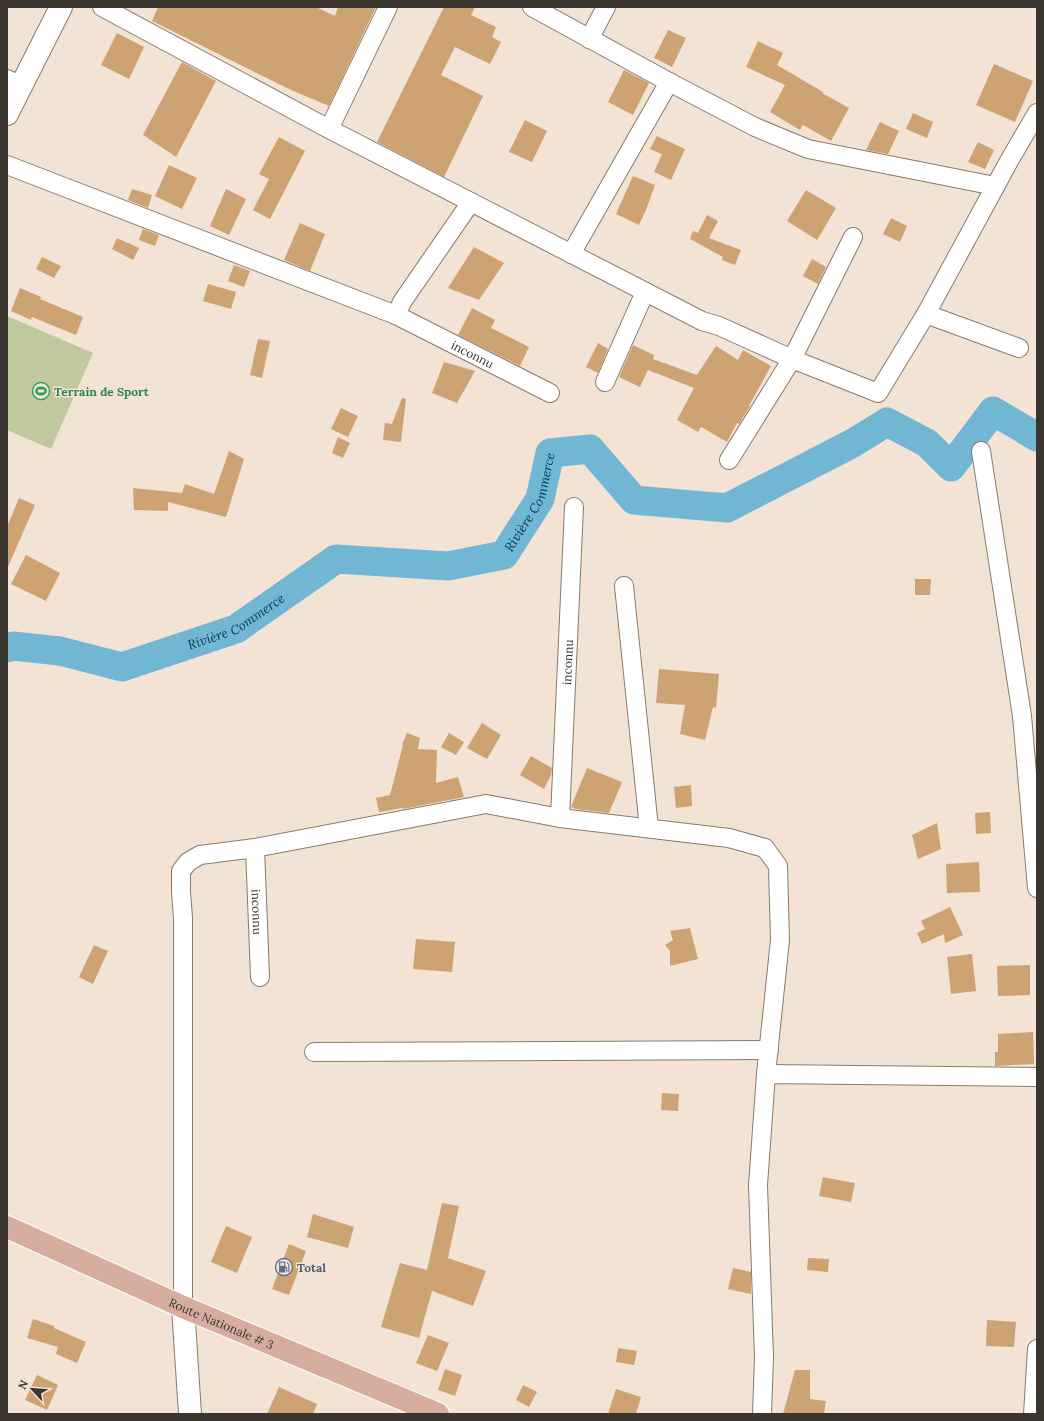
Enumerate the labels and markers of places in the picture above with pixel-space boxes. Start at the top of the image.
sports icon: Terrain de Sport [31,381,51,401]
place label: Terrain de Sport [54,384,150,399]
fuel station icon: Total [274,1257,294,1277]
place label: Total [297,1260,326,1275]

